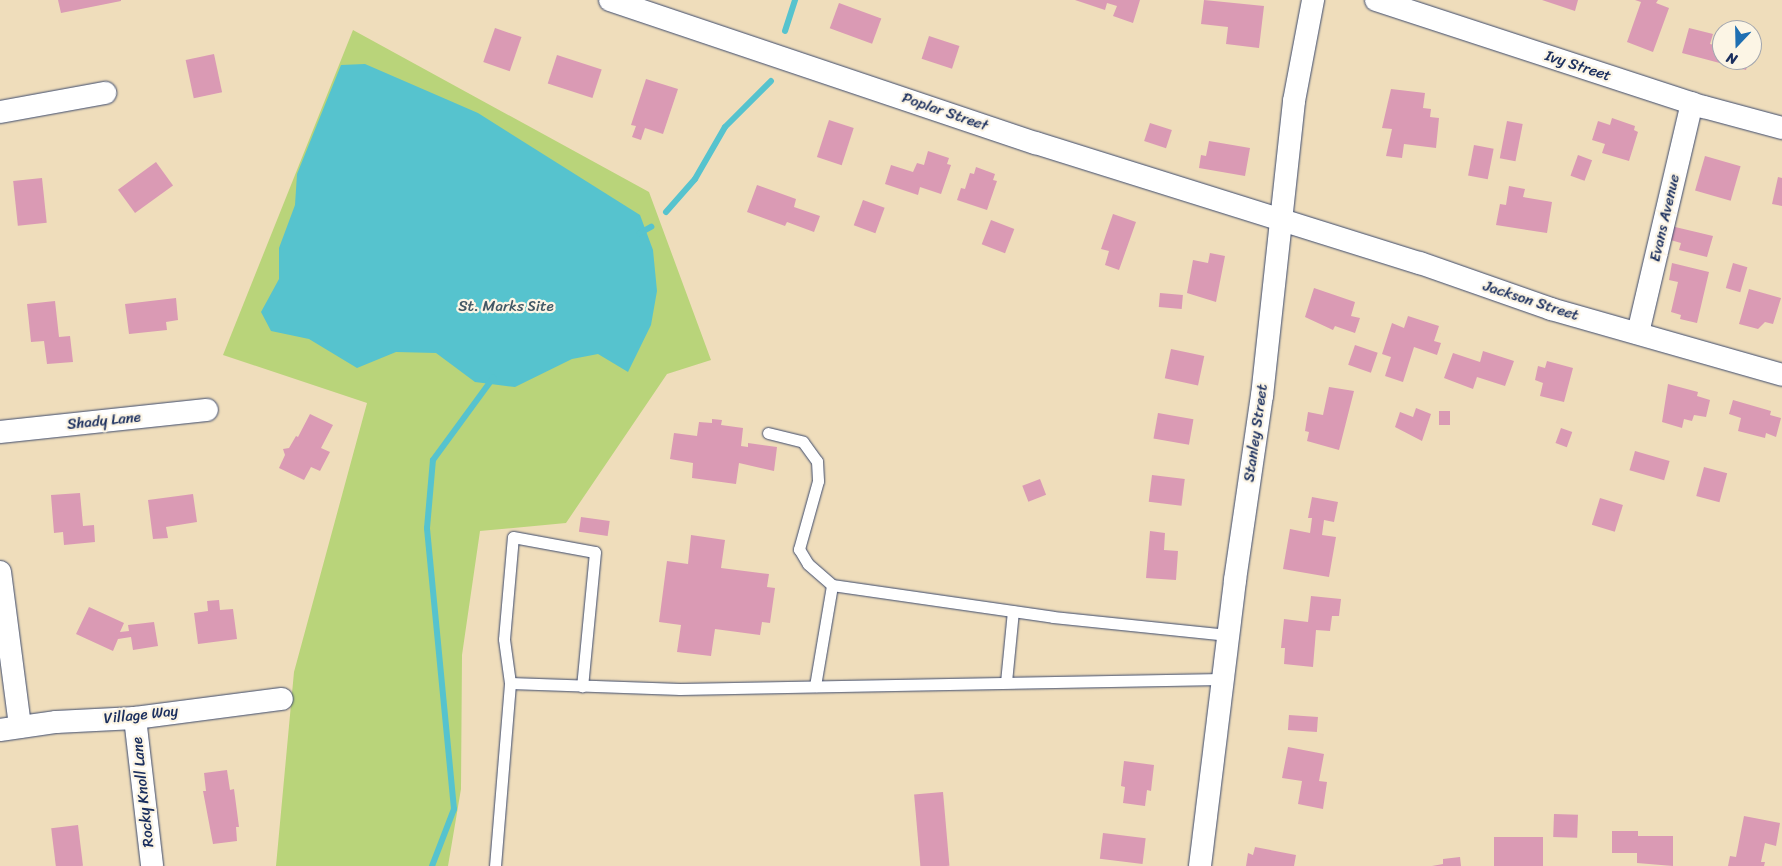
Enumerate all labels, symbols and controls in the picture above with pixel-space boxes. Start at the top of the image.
north arrow [1712,20,1762,70]
text: N [1723,45,1741,72]
street label: Ivy Street [1543,47,1613,85]
street label: Poplar Street [899,89,991,135]
street label: Evans Avenue [1646,173,1684,263]
street label: Jackson Street [1481,277,1581,325]
park label: St. Marks Site [458,298,554,316]
street label: Stanley Street [1240,383,1272,483]
street label: Shady Lane [66,408,142,434]
street label: Village Way [103,702,179,728]
street label: Rocky Knoll Lane [128,736,158,848]

